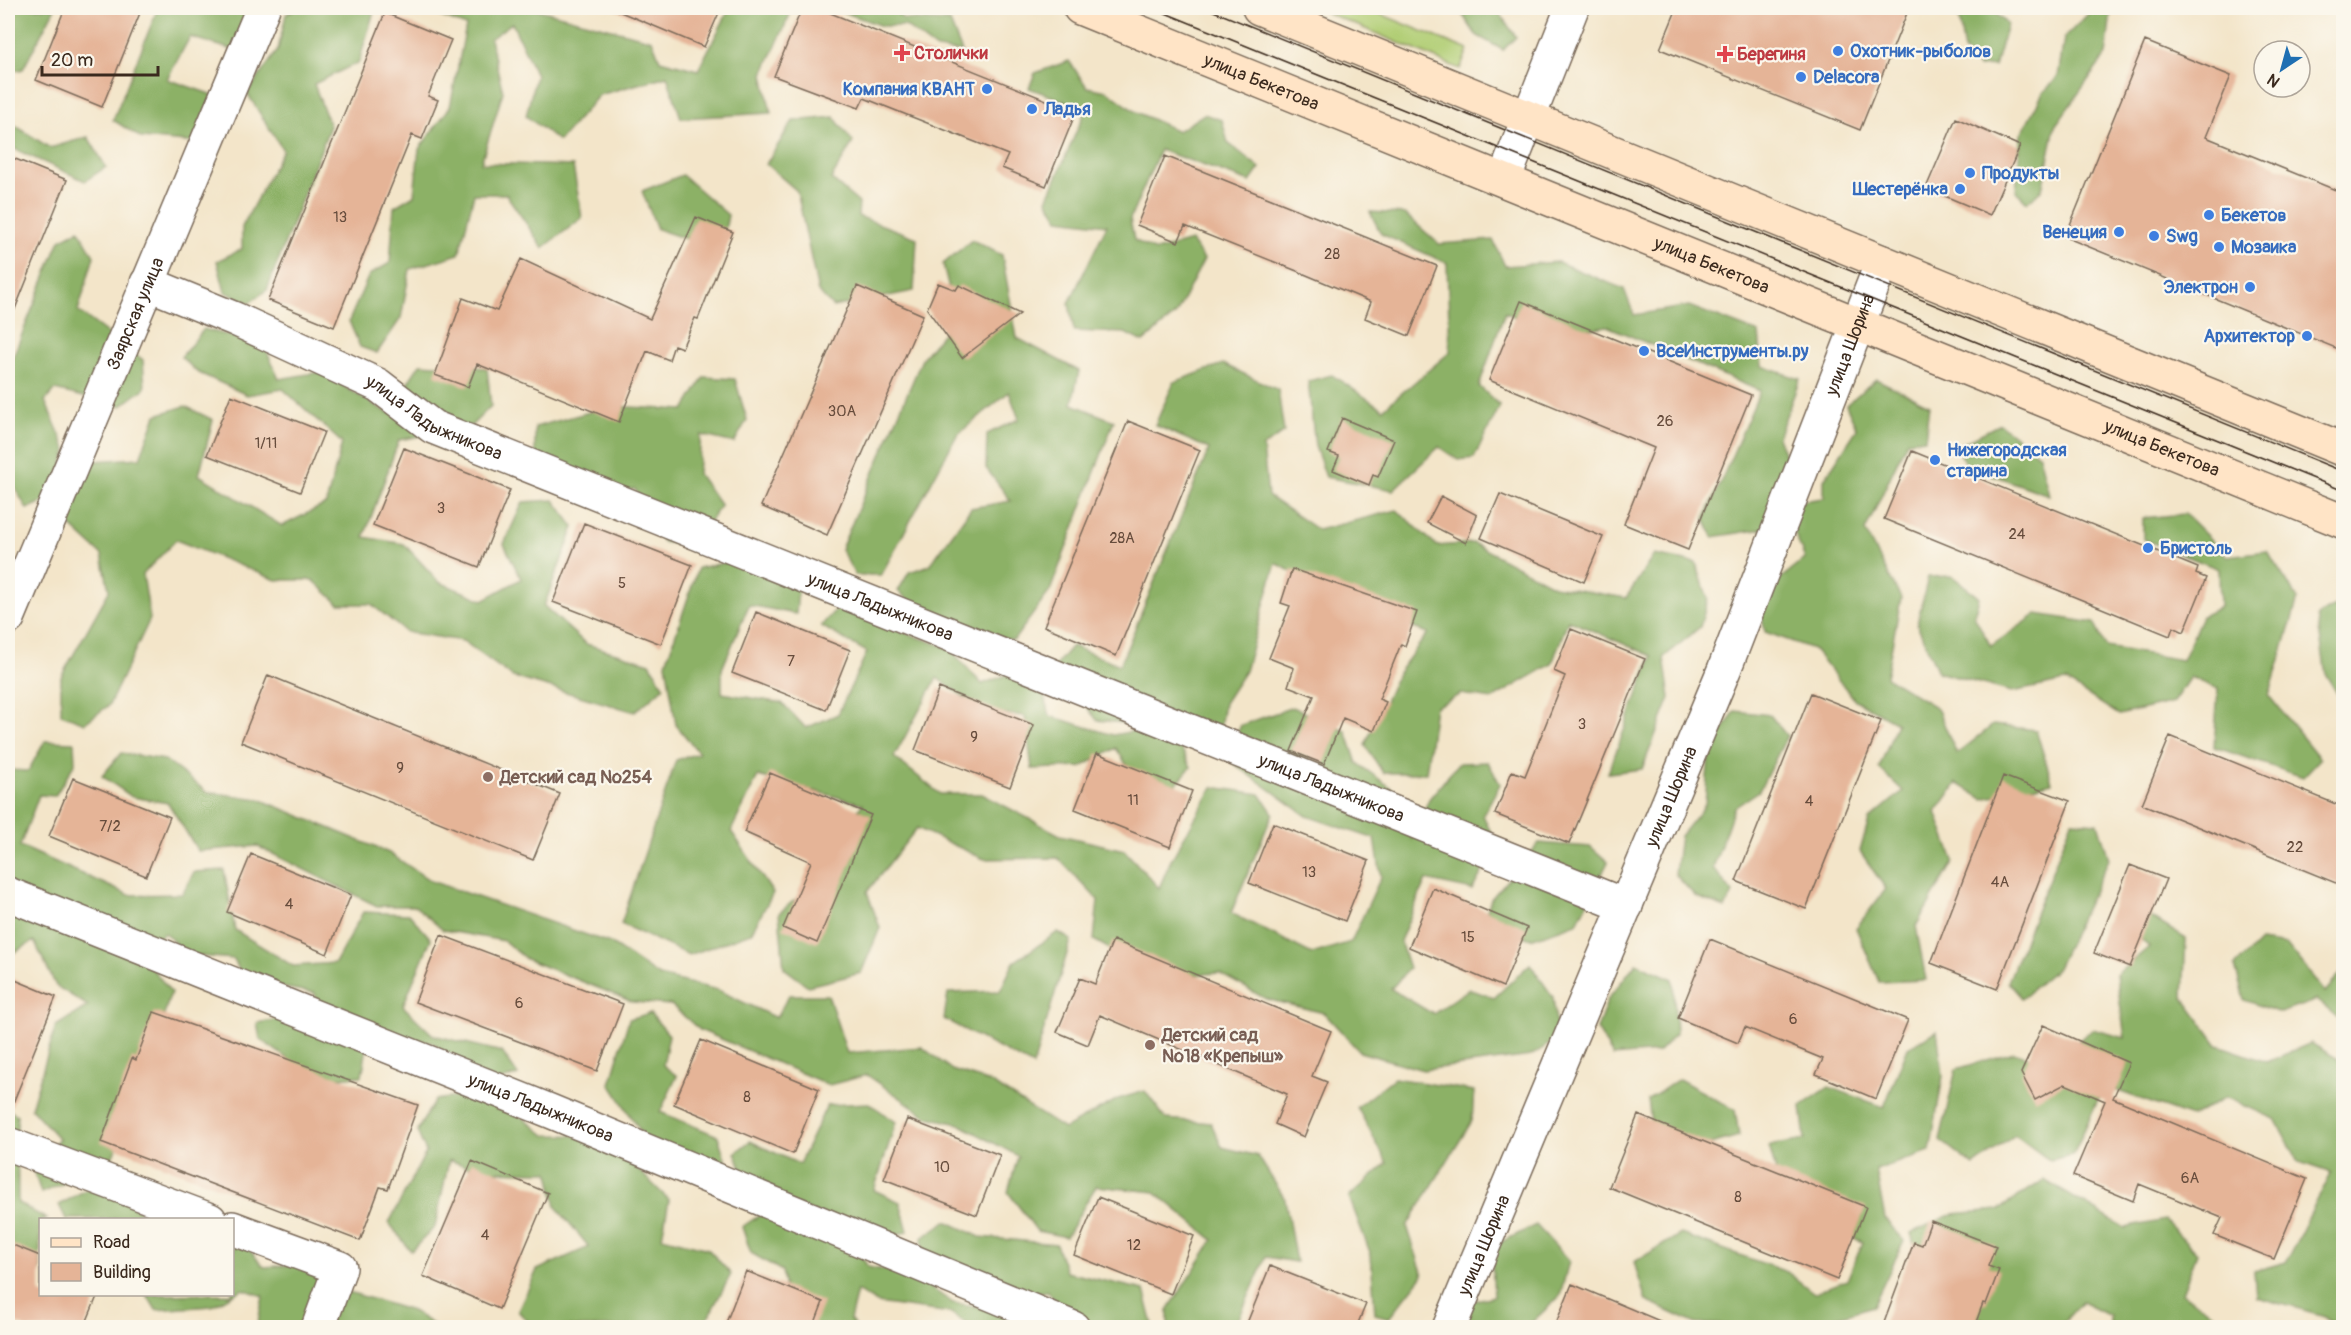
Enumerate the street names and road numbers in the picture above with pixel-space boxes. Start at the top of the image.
street label: улица Бекетова [1199,48,1322,116]
street label: улица Бекетова [1650,231,1773,299]
street label: Заярская улица [102,254,170,374]
street label: улица Шорина [1820,291,1880,400]
street label: улица Ладыжникова [361,370,506,466]
street label: улица Бекетова [2100,414,2223,482]
street label: улица Ладыжникова [803,567,957,647]
street label: улица Шорина [1640,743,1703,851]
street label: улица Ладыжникова [1254,748,1408,828]
street label: улица Ладыжникова [464,1068,617,1148]
street label: улица Шорина [1453,1191,1515,1300]

